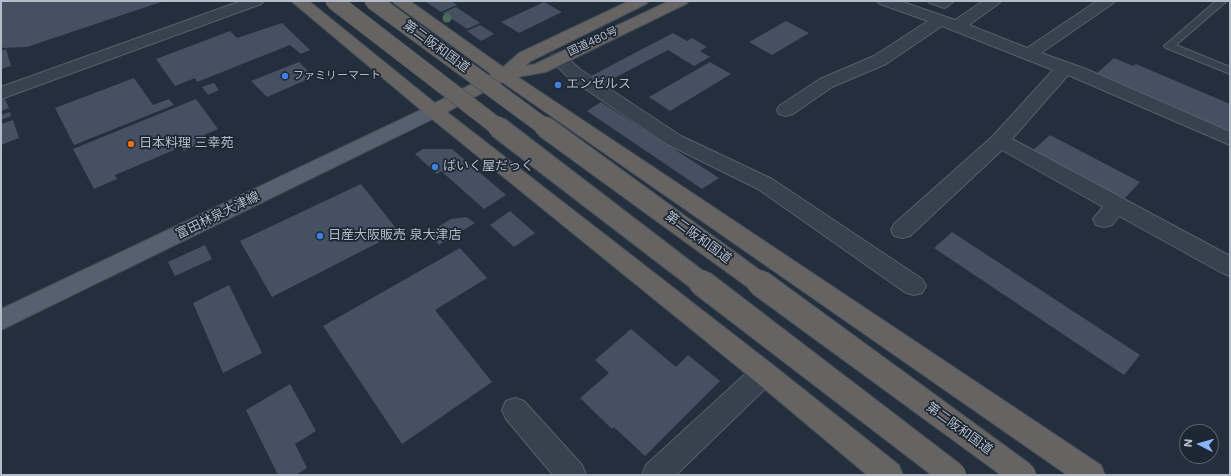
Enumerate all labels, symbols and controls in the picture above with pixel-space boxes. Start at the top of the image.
street label: 第二阪和国道 [400,18,472,76]
street label: 国道480号 [566,25,620,59]
place label: ファミリーマート [293,69,381,83]
marker: ファミリーマート [280,71,290,81]
place label: エンゼルス [566,77,631,93]
marker: エンゼルス [553,80,563,90]
place label: 日本料理 三幸苑 [139,136,233,152]
marker: 日本料理 三幸苑 [126,139,136,149]
place label: ばいく屋だっく [443,159,534,175]
marker: ばいく屋だっく [430,162,440,172]
street label: 富田林泉大津線 [174,189,262,243]
street label: 第二阪和国道 [662,209,734,267]
place label: 日産大阪販売 泉大津店 [328,228,461,244]
marker: 日産大阪販売 泉大津店 [315,231,325,241]
street label: 第二阪和国道 [923,400,995,458]
north arrow [1179,424,1219,464]
text: N [1180,438,1196,448]

